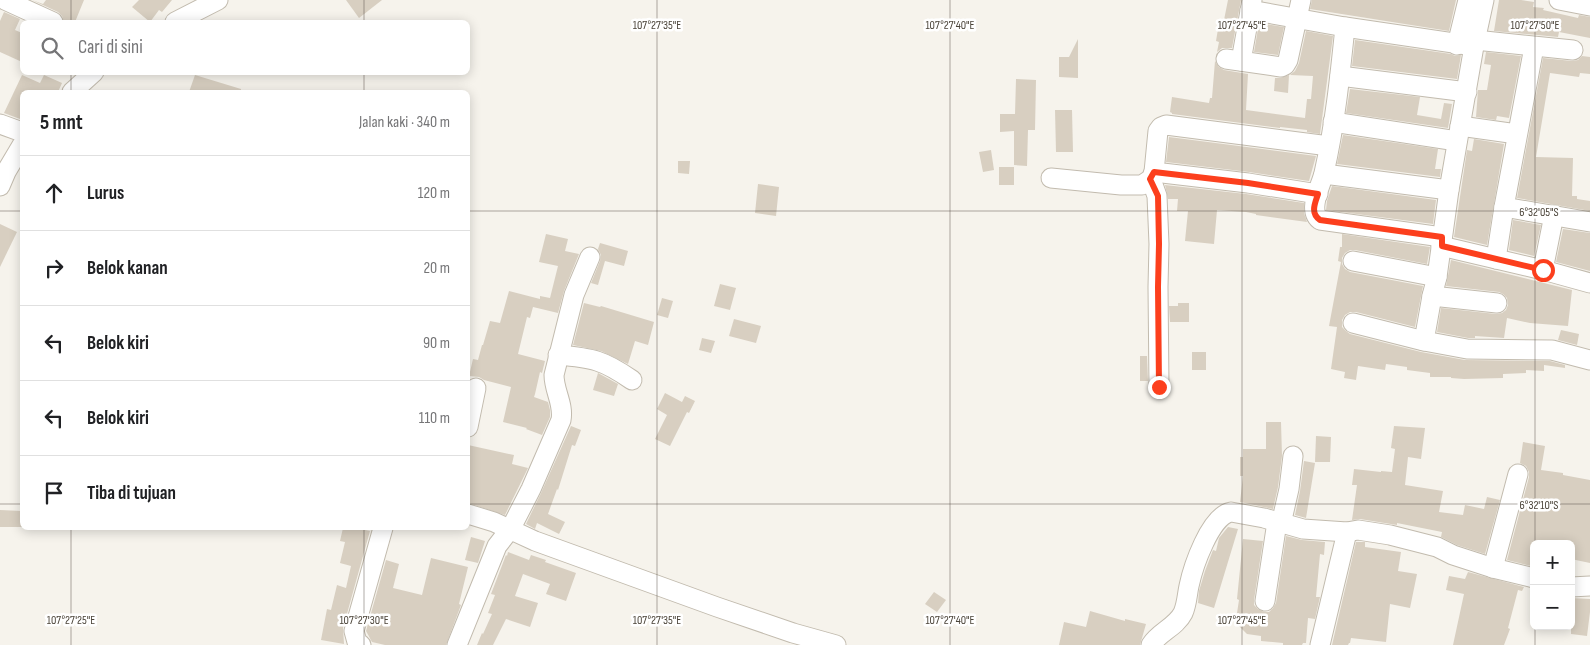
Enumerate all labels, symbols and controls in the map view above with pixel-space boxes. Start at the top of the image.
text: 107°27'35"E [633,18,681,33]
text: 107°27'40"E [925,18,975,33]
text: 107°27'45"E [1218,18,1266,33]
text: 107°27'50"E [1511,18,1560,33]
search box [20,20,470,75]
icon: search [38,34,66,62]
text: Cari di sini [78,36,143,59]
text: 5 mnt [40,110,83,135]
text: Jalan kaki · 340 m [359,113,450,132]
icon: ahead [40,179,68,207]
text: Lurus [87,182,124,205]
text: 120 m [418,184,450,203]
text: 6°32'05"S [1519,205,1559,220]
icon: right [40,254,68,282]
text: Belok kanan [87,257,168,280]
text: 20 m [423,259,450,278]
route start [1532,259,1555,282]
icon: left [40,329,68,357]
text: Belok kiri [87,332,149,355]
text: 90 m [423,334,450,353]
route end [1148,376,1171,399]
icon: left [40,404,68,432]
text: Belok kiri [87,407,149,430]
text: 110 m [419,409,450,428]
icon: arrive [40,479,68,507]
text: Tiba di tujuan [87,482,176,505]
text: 6°32'10"S [1520,498,1558,513]
map controls [1530,540,1575,630]
button: + [1530,540,1575,585]
button: − [1530,585,1575,630]
text: 107°27'25"E [47,613,95,628]
text: 107°27'30"E [339,613,389,628]
text: 107°27'35"E [633,613,681,628]
text: 107°27'40"E [925,613,975,628]
text: 107°27'45"E [1218,613,1266,628]

